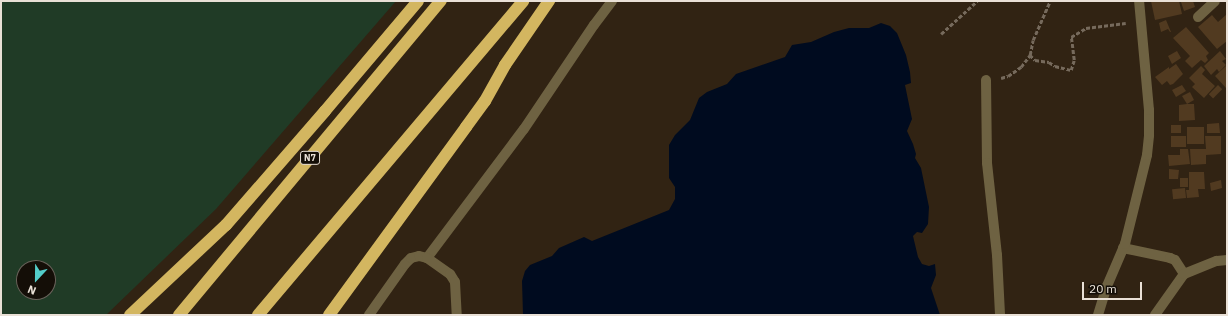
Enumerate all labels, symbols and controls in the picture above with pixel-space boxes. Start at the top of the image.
road number: N7 [300,151,320,165]
north arrow [16,260,56,300]
scale bar [1084,274,1144,300]
text: 20 m [1089,281,1117,296]
text: N [26,282,38,298]

